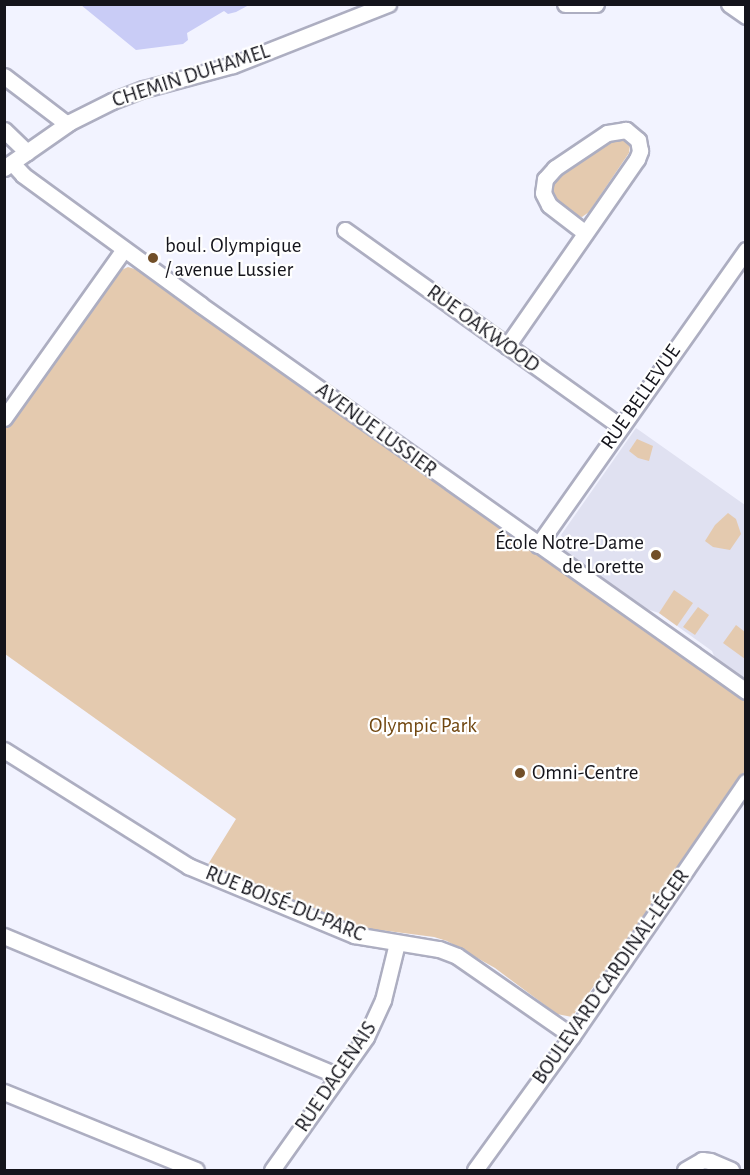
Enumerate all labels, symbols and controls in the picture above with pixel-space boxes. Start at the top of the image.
street label: CHEMIN DUHAMEL [109,39,273,113]
place label: boul. Olympique / avenue Lussier [165,233,301,283]
marker: boul. Olympique / avenue Lussier [146,251,160,265]
street label: RUE OAKWOOD [422,280,544,378]
street label: RUE BELLEVUE [596,340,686,454]
street label: AVENUE LUSSIER [310,378,442,482]
place label: École Notre-Dame de Lorette [495,530,644,580]
marker: École Notre-Dame de Lorette [649,548,663,562]
park label: Olympic Park [369,713,477,739]
place label: Omni-Centre [532,760,638,786]
marker: Omni-Centre [513,766,527,780]
street label: RUE BOISÉ-DU-PARC [202,861,368,947]
street label: BOULEVARD CARDINAL-LÉGER [527,865,695,1089]
street label: RUE DAGENAIS [290,1017,382,1137]

